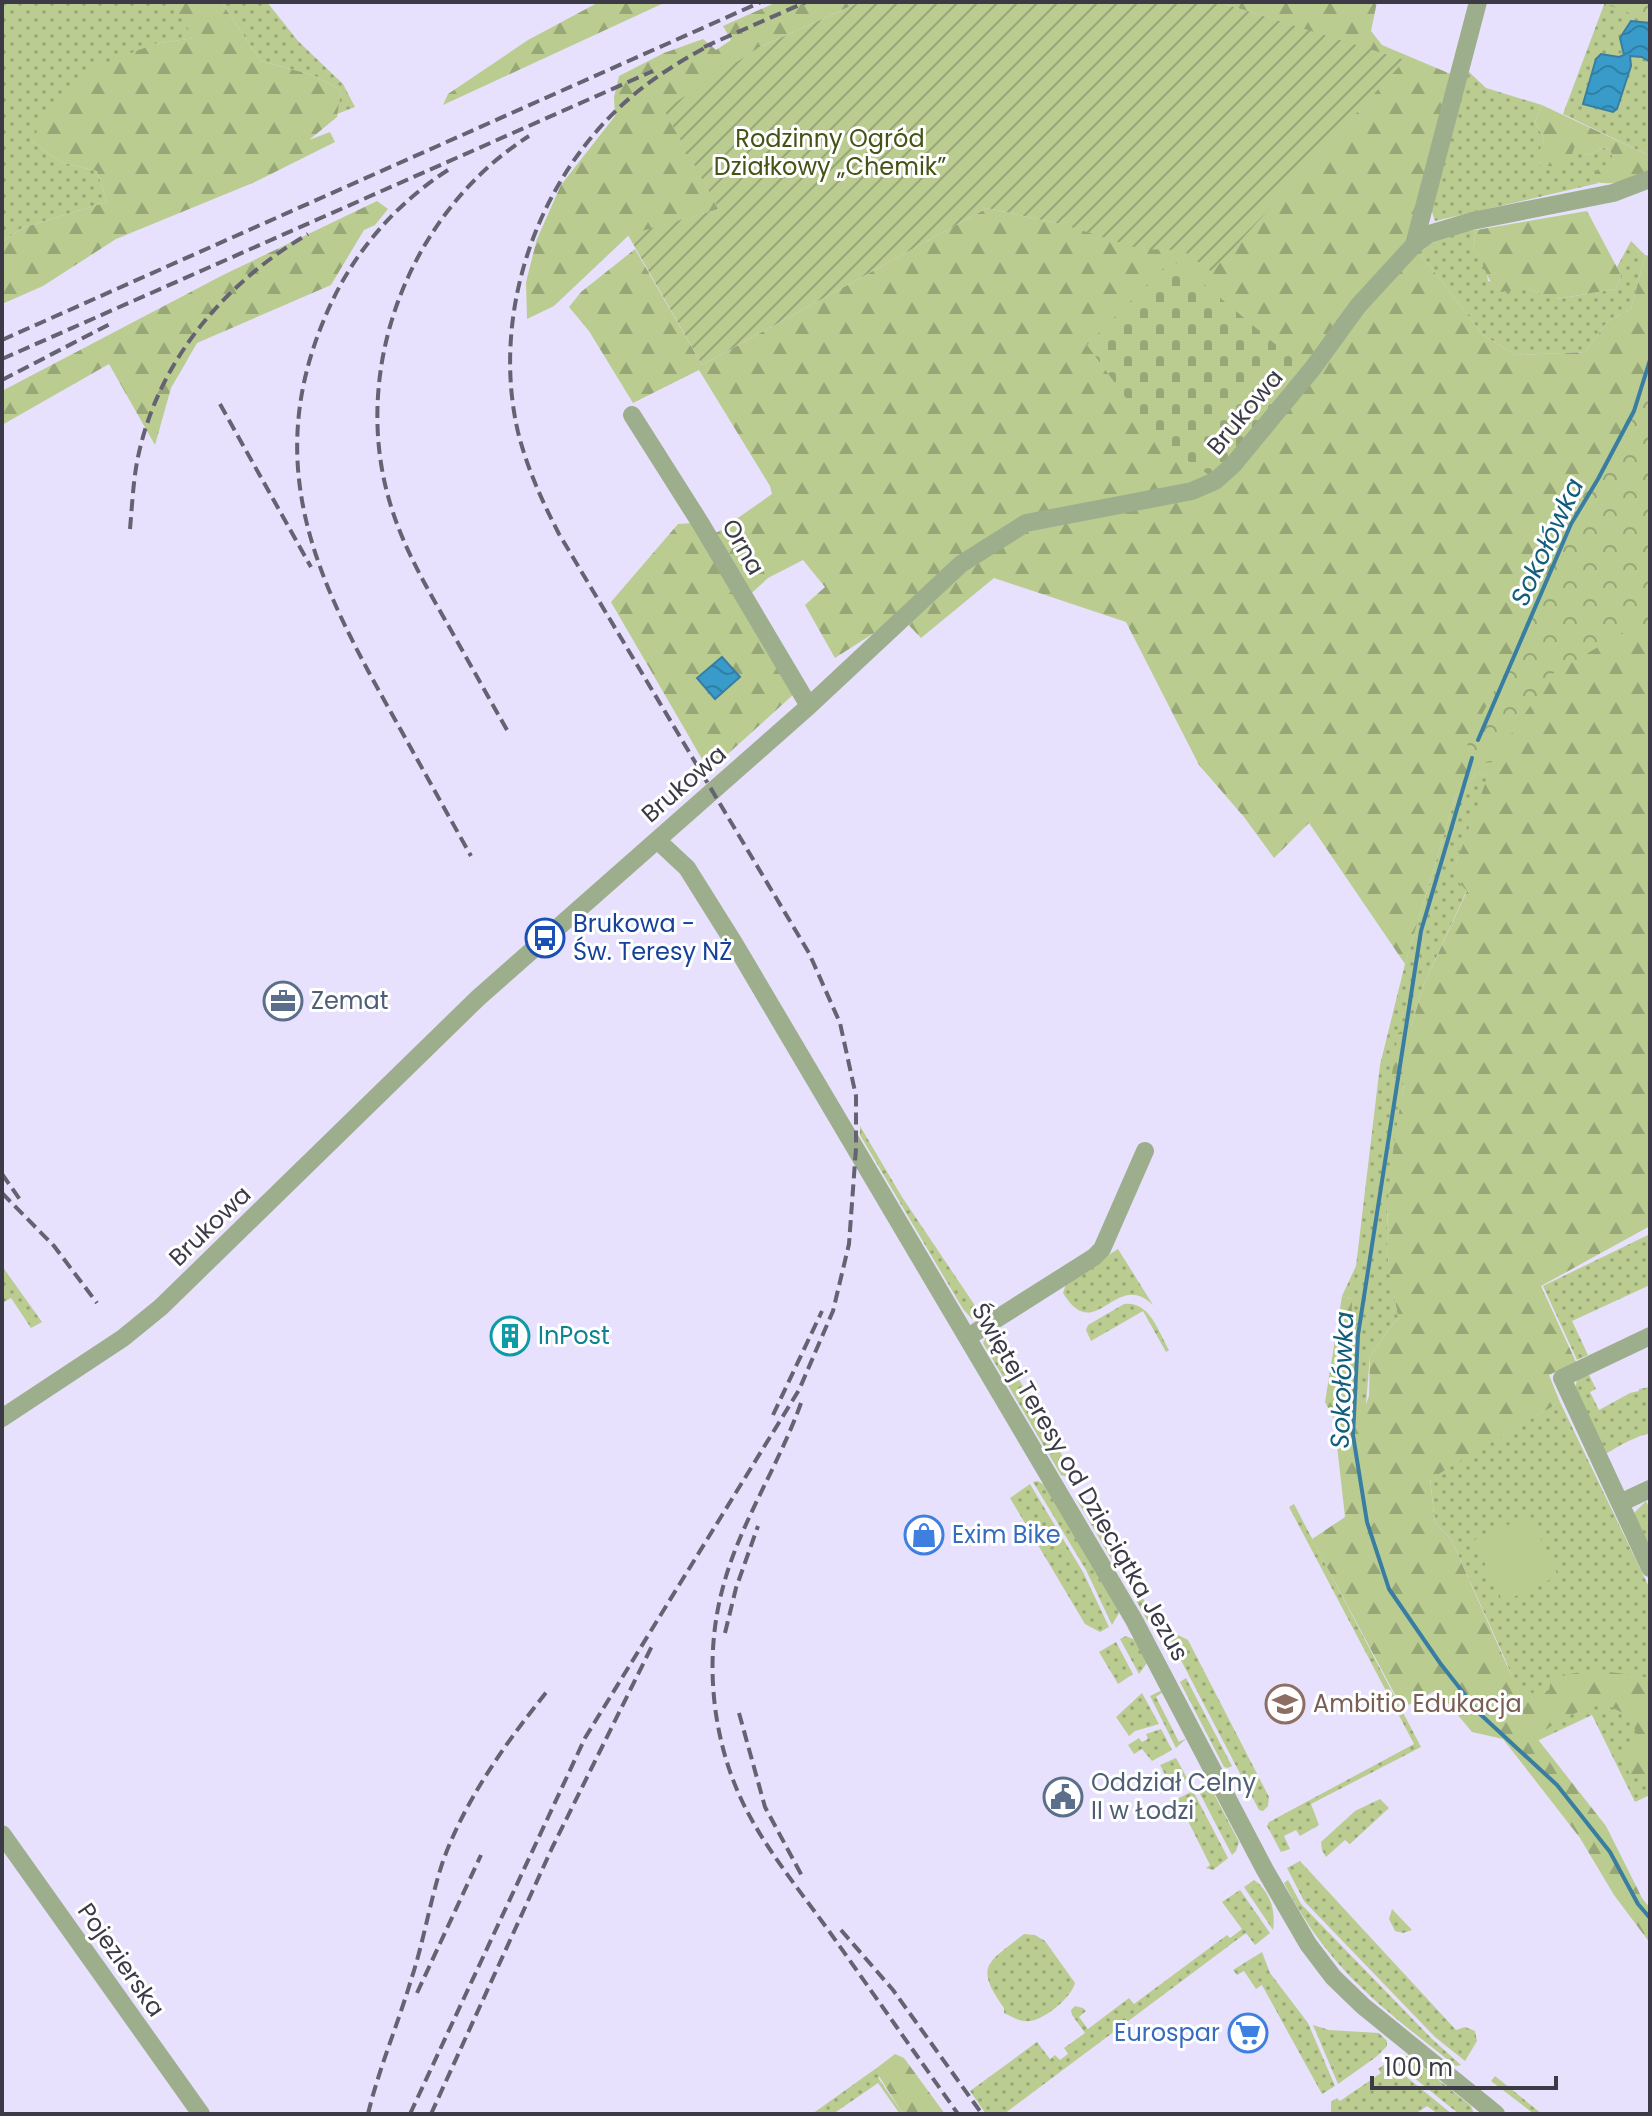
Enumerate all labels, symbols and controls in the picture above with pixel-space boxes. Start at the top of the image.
park label: Rodzinny Ogród Działkowy „Chemik” [714,122,946,183]
street label: Brukowa [1199,362,1290,462]
water label: Sokołówka [1502,472,1592,612]
street label: Orna [714,513,773,581]
street label: Brukowa [634,737,733,830]
place label: Brukowa - Św. Teresy NŻ [573,907,732,968]
bus stop icon: Brukowa - Św. Teresy NŻ [524,917,566,959]
office icon: Zemat [262,980,304,1022]
place label: Zemat [311,984,389,1017]
street label: Brukowa [161,1178,258,1273]
street label: Świętej Teresy od Dzieciątka Jezus [964,1297,1197,1667]
water label: Sokołówka [1322,1311,1362,1449]
building icon: InPost [489,1315,531,1357]
place label: InPost [538,1319,610,1352]
shop icon: Exim Bike [903,1514,945,1556]
place label: Exim Bike [952,1518,1061,1551]
school or university icon: Ambitio Edukacja [1264,1683,1306,1725]
place label: Ambitio Edukacja [1313,1687,1522,1720]
place label: Oddział Celny II w Łodzi [1091,1766,1256,1827]
public building icon: Oddział Celny II w Łodzi [1042,1776,1084,1818]
street label: Pojezierska [70,1896,173,2023]
supermarket icon: Eurospar [1227,2012,1269,2054]
place label: Eurospar [1114,2016,1220,2049]
scale bar [1372,2040,1556,2090]
text: 100 m [1384,2051,1453,2084]

